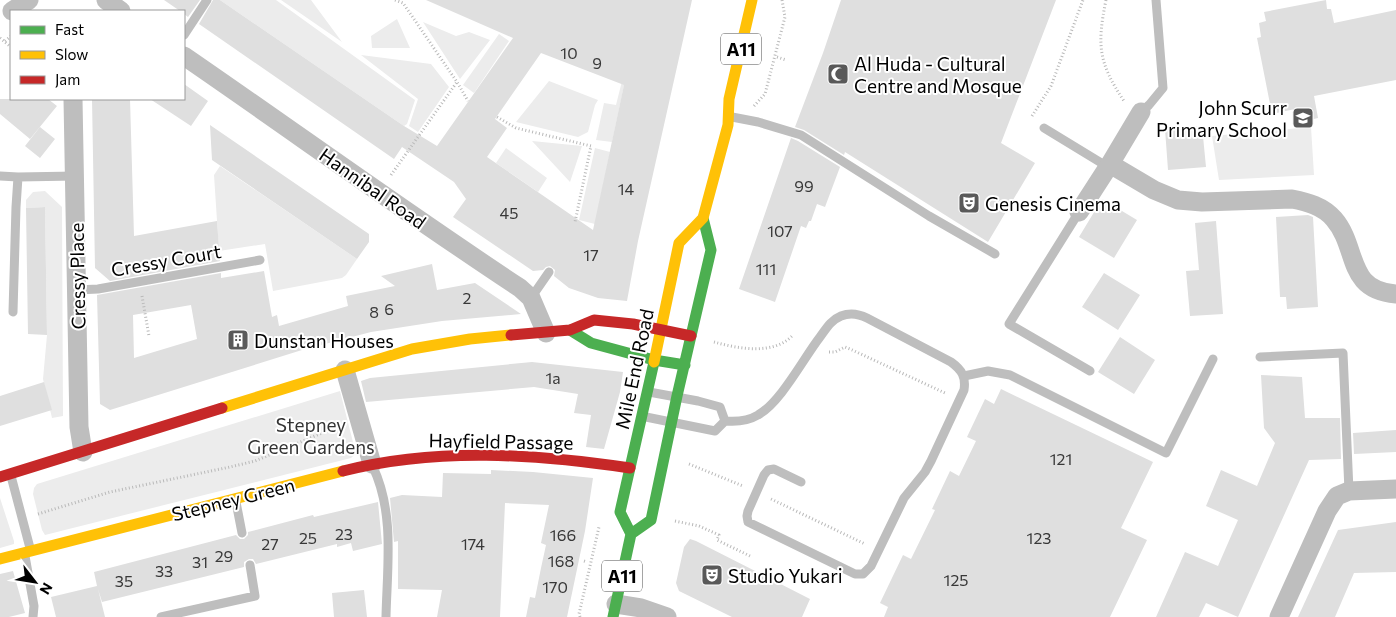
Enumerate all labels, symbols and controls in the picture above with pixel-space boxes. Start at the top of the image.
legend [10,10,185,100]
text: Fast [55,20,84,38]
road number: A11 [721,34,761,64]
house number: 10 [560,43,578,62]
text: Slow [55,45,88,63]
place label: Al Huda - Cultural Centre and Mosque [854,52,1022,97]
house number: 9 [592,53,602,72]
mosque icon: Al Huda - Cultural Centre and Mosque [826,62,850,86]
text: Jam [55,70,80,88]
place label: John Scurr Primary School [1156,96,1287,141]
school or university icon: John Scurr Primary School [1291,106,1315,130]
street label: Hannibal Road [315,143,431,233]
house number: 99 [794,176,814,195]
house number: 14 [618,179,635,198]
theatre icon: Genesis Cinema [957,191,981,215]
place label: Genesis Cinema [985,192,1121,215]
house number: 45 [500,203,518,222]
house number: 107 [767,221,793,240]
street label: Cressy Place [65,222,89,330]
street label: Cressy Court [109,239,223,281]
house number: 17 [583,245,599,264]
house number: 111 [756,259,776,278]
house number: 2 [463,288,472,307]
house number: 6 [384,299,394,318]
house number: 8 [369,302,379,321]
street label: Mile End Road [610,307,658,431]
building icon: Dunstan Houses [226,328,250,352]
place label: Dunstan Houses [254,329,394,352]
house number: 1a [545,368,561,387]
park label: Stepney Green Gardens [247,413,375,458]
street label: Hayfield Passage [428,428,574,454]
house number: 121 [1050,449,1072,468]
street label: Stepney Green [169,473,297,525]
house number: 23 [335,524,353,543]
house number: 166 [550,525,576,544]
house number: 25 [299,528,317,547]
house number: 123 [1027,528,1051,547]
house number: 27 [261,534,279,553]
house number: 174 [461,534,485,553]
house number: 29 [215,546,233,565]
house number: 168 [548,551,574,570]
house number: 31 [192,552,208,571]
north arrow [10,557,60,607]
road number: A11 [602,560,642,592]
house number: 33 [155,561,173,580]
theatre icon: Studio Yukari [700,563,724,587]
place label: Studio Yukari [728,564,843,587]
house number: 125 [944,570,968,589]
house number: 35 [115,571,133,590]
house number: 170 [542,577,568,596]
text: N [37,580,57,598]

